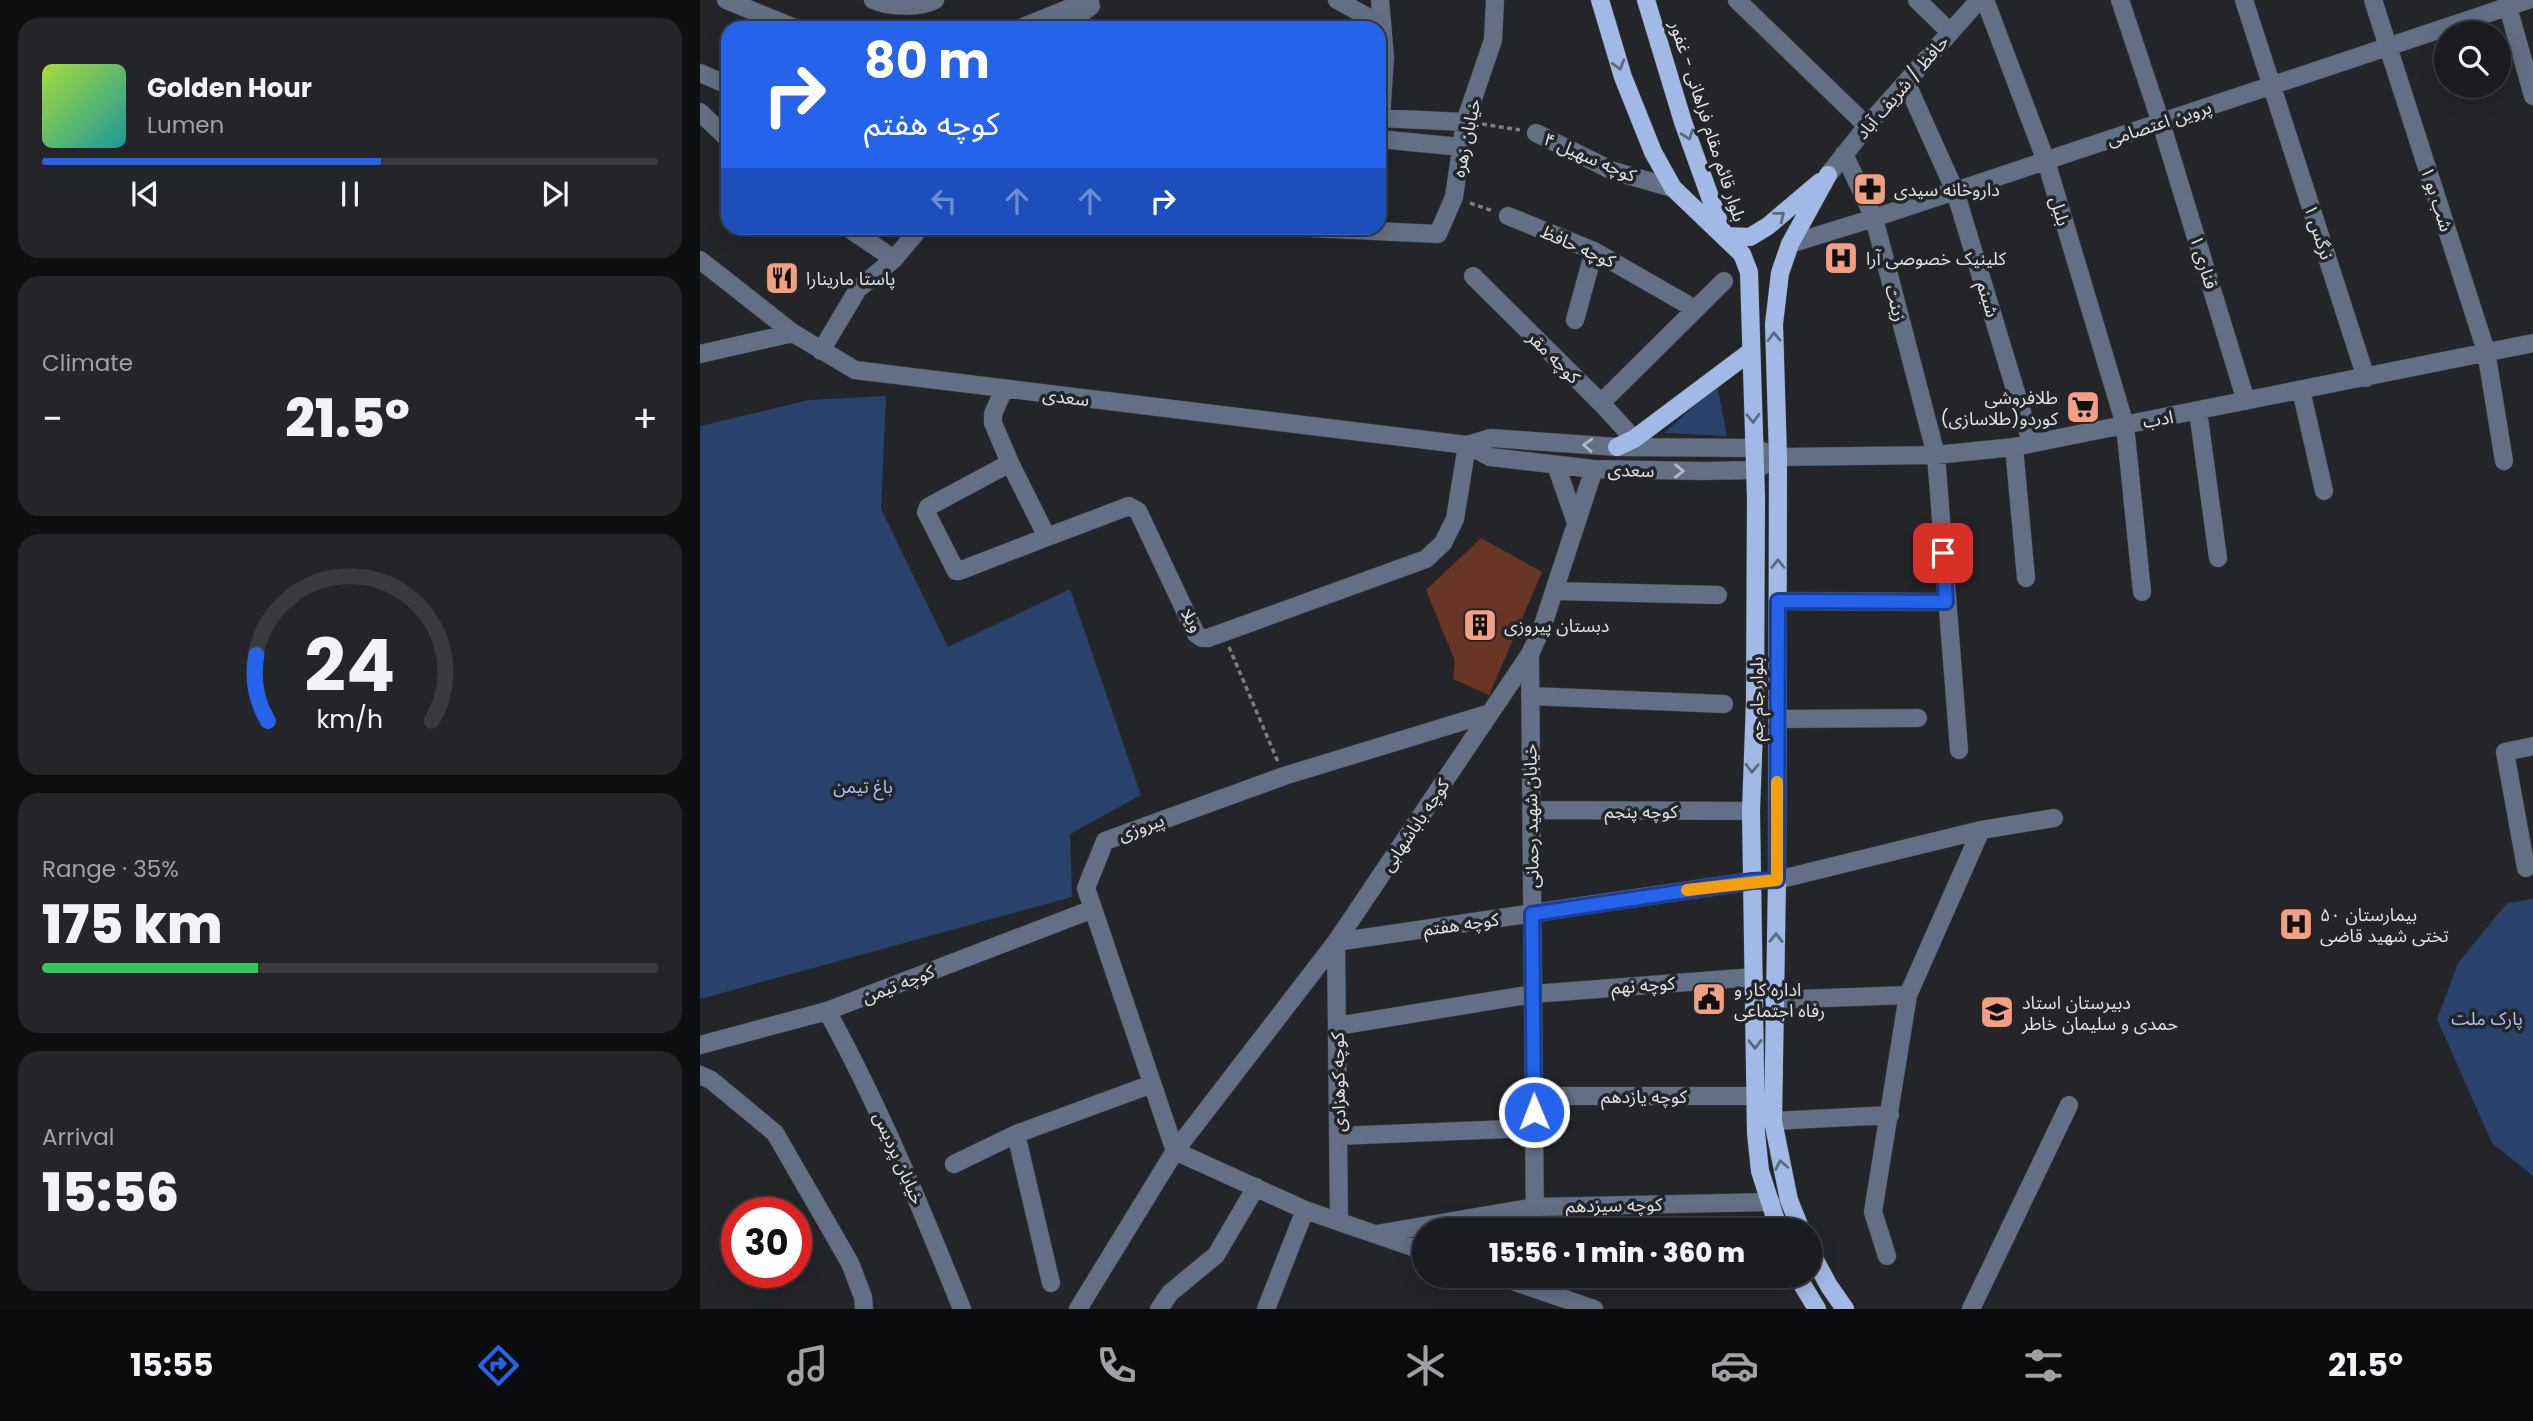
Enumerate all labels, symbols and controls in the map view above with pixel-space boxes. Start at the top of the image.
street label: بلوار قائم مقام فراهانی - غفور [1661,16,1752,225]
map controls [2434,21,2511,98]
button: search [2434,21,2511,98]
text: 80 m [864,27,990,95]
street label: حافظ / شریف آباد [1850,30,1954,144]
icon: right [749,49,840,140]
one-way arrow [1611,59,1626,71]
text: Golden Hour [147,70,312,106]
street label: پروین اعتصامی [2103,94,2215,152]
street label: خیابان زهره [1445,96,1487,180]
text: کوچه هفتم [864,101,999,146]
text: Lumen [147,109,224,141]
street label: کوچه سهیل ۴ [1540,126,1641,188]
one-way arrow [1680,129,1694,141]
street label: شب بو ۱ [2415,163,2459,235]
pharmacy icon: داروخانه سیدی [1851,170,1889,208]
icon: previous [126,175,164,213]
icon: pause [331,175,369,213]
icon: next [536,175,574,213]
place label: داروخانه سیدی [1894,177,2000,202]
icon: left [925,182,963,220]
icon: ahead [998,182,1036,220]
icon: ahead [1071,182,1109,220]
icon: right [1144,182,1182,220]
street label: بلبل [2044,193,2076,229]
street label: نرگس ۱ [2298,201,2340,263]
one-way arrow [1771,212,1784,224]
street label: کوچه حافظ [1537,219,1620,274]
street label: قناری ۱ [2184,232,2224,292]
hospital icon: کلینیک خصوصی آرا [1822,239,1860,277]
place label: کلینیک خصوصی آرا [1866,246,2007,271]
restaurant icon: پاستا مارینارا [763,259,801,297]
place label: پاستا مارینارا [806,266,895,291]
street label: شبنم [1970,278,2005,320]
street label: زینت [1879,282,1913,324]
street label: کوچه مقر [1521,324,1586,389]
one-way arrow [1766,331,1782,341]
text: Climate [42,347,133,379]
text: 21.5° [285,382,410,455]
street label: سعدی [1041,382,1091,412]
place label: طلافروشی کوردو(طلاسازی) [1940,385,2059,431]
supermarket icon: طلافروشی کوردو(طلاسازی) [2064,388,2102,426]
text: − [42,392,63,445]
text: + [632,392,658,445]
street label: ادب [2141,404,2175,434]
one-way arrow [1745,413,1760,424]
one-way arrow [1582,438,1593,453]
street label: سعدی [1607,457,1655,483]
one-way arrow [1674,463,1685,479]
pin [1913,523,1973,583]
icon: arrive [1924,534,1962,572]
one-way arrow [1770,558,1786,569]
street label: ویلا [1175,603,1209,637]
building icon: دبستان پیروزی [1461,606,1499,644]
place label: دبستان پیروزی [1504,613,1609,638]
text: 24 [305,615,395,716]
street label: بلوار جام جم [1744,657,1771,741]
text: km/h [317,701,383,736]
street label: خیابان شهید رحمانی [1517,744,1545,888]
one-way arrow [1745,762,1760,773]
street label: کوچه باباشهابی [1375,773,1456,876]
park label: باغ تیمن [833,774,893,801]
street label: کوچه پنجم [1604,799,1678,825]
street label: پیروزی [1114,807,1168,847]
text: Range · 35% [42,853,179,885]
text: 175 km [42,888,222,961]
place label: بیمارستان ۵۰ تختی شهید قاضی [2320,902,2449,948]
hospital icon: بیمارستان ۵۰ تختی شهید قاضی [2277,905,2315,943]
street label: کوچه هفتم [1422,906,1501,943]
one-way arrow [1768,933,1783,944]
street label: کوچه تیمن [858,959,938,1009]
street label: کوچه نهم [1610,970,1677,1001]
place label: اداره کار و رفاه اجتماعی [1734,977,1825,1023]
public building icon: اداره کار و رفاه اجتماعی [1690,980,1728,1018]
place label: دبیرستان استاد حمدی و سلیمان خاطر [2021,990,2178,1036]
school or university icon: دبیرستان استاد حمدی و سلیمان خاطر [1978,993,2016,1031]
park label: پارک ملت [2451,1006,2523,1031]
street label: کوچه کوهزادی [1325,1031,1351,1132]
one-way arrow [1747,1039,1762,1050]
position arrow [1497,1075,1571,1149]
street label: کوچه یازدهم [1601,1084,1687,1110]
street label: خیابان پردیس [868,1108,930,1208]
text: Arrival [42,1121,114,1153]
text: 15:56 [42,1156,179,1229]
one-way arrow [1774,1159,1789,1171]
street label: کوچه سیزدهم [1566,1192,1663,1219]
speed limit sign: 30 [721,1197,812,1288]
text: 15:56 · 1 min · 360 m [1489,1235,1745,1271]
icon: directions [474,1341,523,1390]
icon: music [783,1341,832,1390]
icon: phone [1092,1341,1141,1390]
icon: climate [1401,1341,1450,1390]
icon: car [1710,1341,1759,1390]
icon: filters [2019,1341,2068,1390]
text: 15:55 [130,1342,214,1387]
text: 21.5° [2328,1342,2403,1387]

